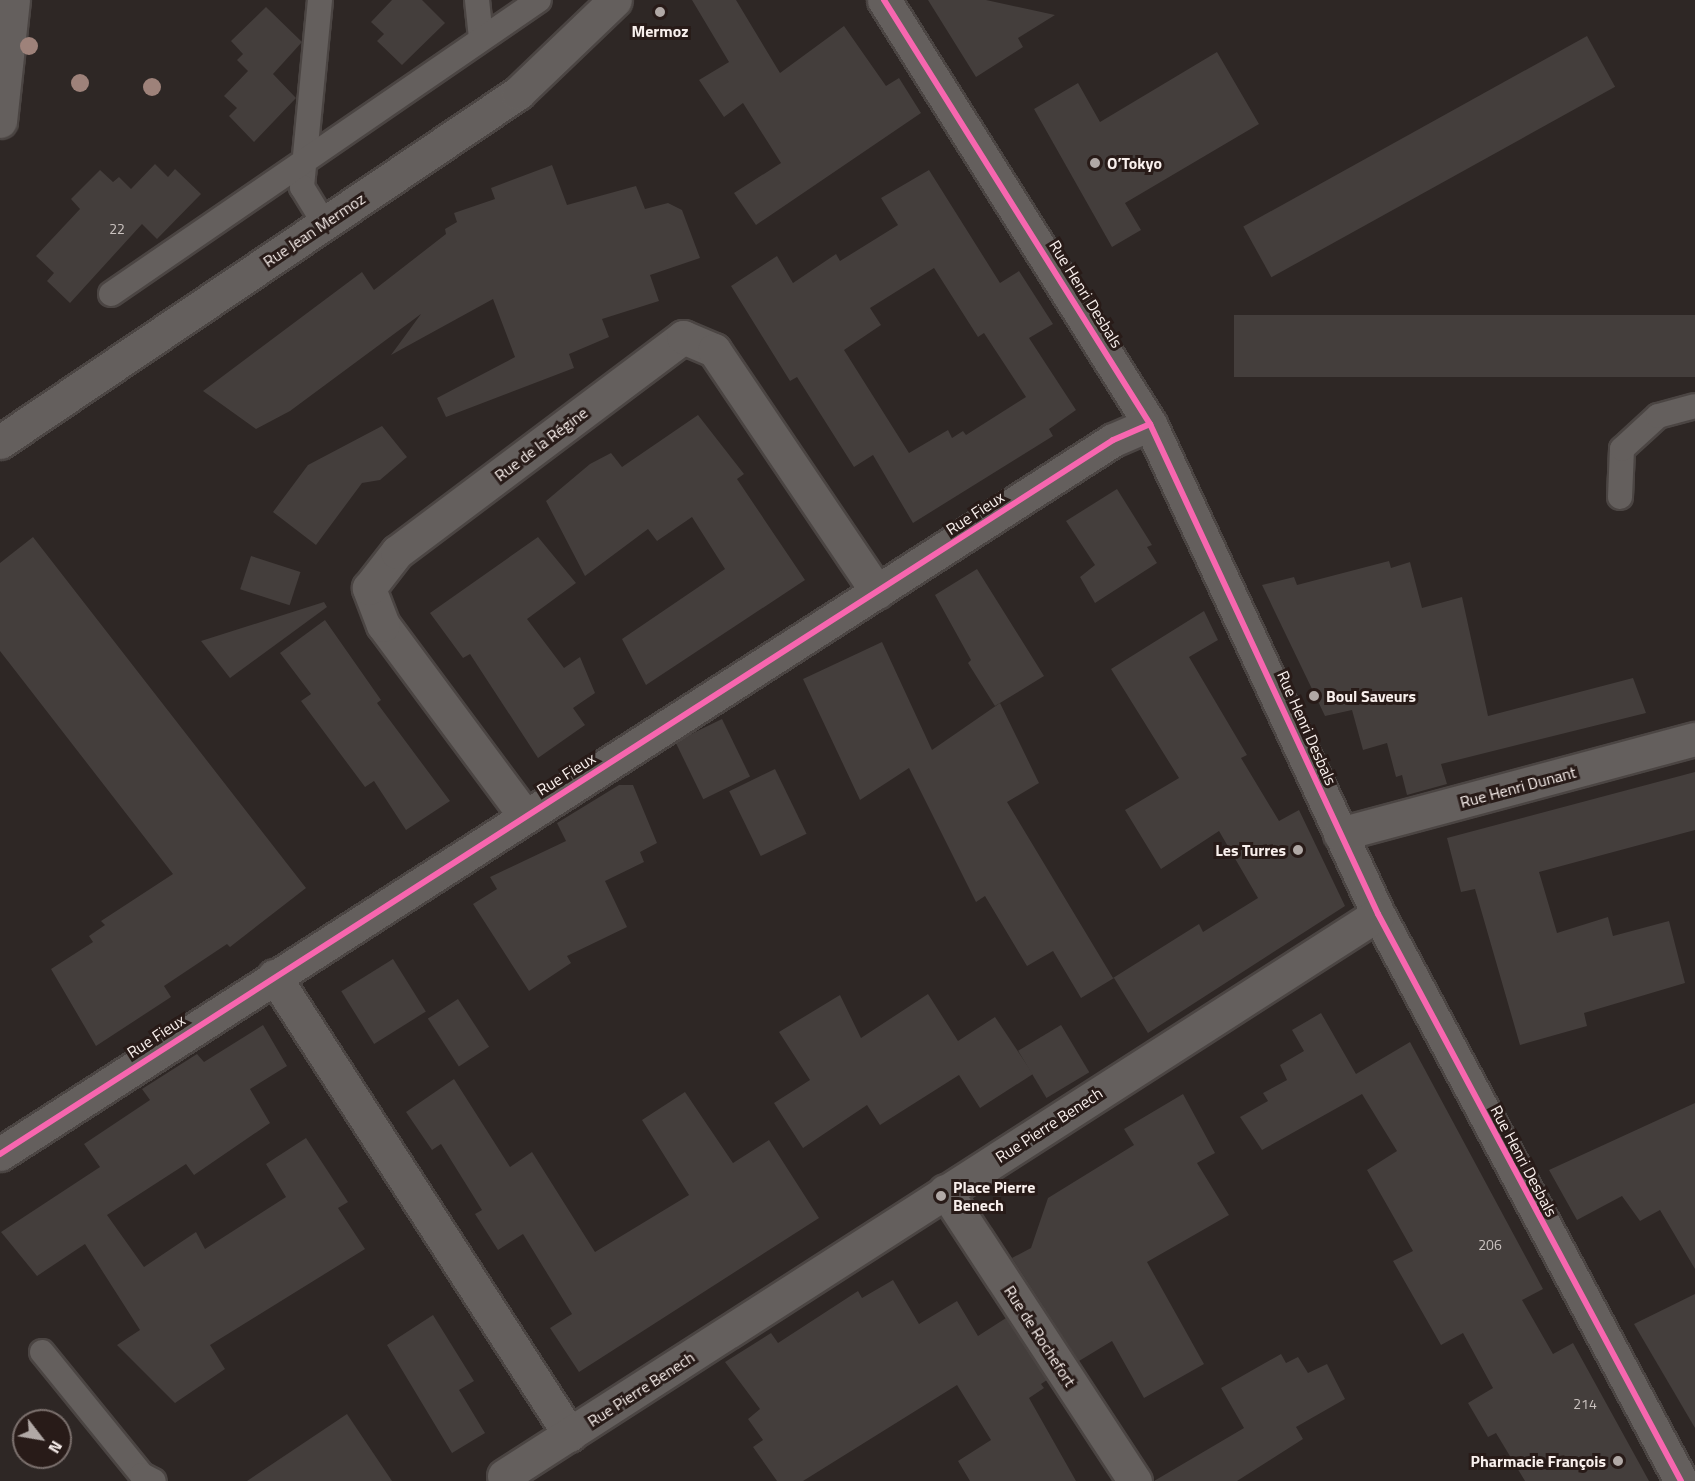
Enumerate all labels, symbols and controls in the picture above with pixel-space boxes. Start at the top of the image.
marker: Mermoz [653,5,667,19]
place label: Mermoz [632,21,688,41]
place label: O’Tokyo [1107,153,1162,173]
marker: O’Tokyo [1088,156,1102,170]
street label: Rue Jean Mermoz [259,189,369,271]
house number: 22 [109,221,125,237]
street label: Rue Henri Desbals [1045,237,1127,351]
street label: Rue de la Régine [491,403,591,485]
street label: Rue Fieux [942,487,1008,539]
street label: Rue Henri Desbals [1273,668,1341,788]
place label: Boul Saveurs [1326,686,1416,706]
marker: Boul Saveurs [1307,689,1321,703]
street label: Rue Fieux [533,748,599,800]
street label: Rue Henri Dunant [1458,762,1578,812]
place label: Les Turres [1215,840,1286,860]
marker: Les Turres [1291,843,1305,857]
street label: Rue Fieux [123,1010,189,1062]
street label: Rue Pierre Benech [992,1083,1106,1167]
street label: Rue Henri Desbals [1487,1102,1561,1220]
place label: Place Pierre Benech [953,1177,1035,1215]
marker: Place Pierre Benech [934,1189,948,1203]
house number: 206 [1478,1237,1502,1253]
street label: Rue de Rochefort [1000,1282,1080,1390]
street label: Rue Pierre Benech [584,1347,698,1431]
house number: 214 [1573,1396,1597,1412]
north arrow [12,1409,72,1469]
text: N [43,1436,69,1458]
place label: Pharmacie François [1471,1451,1606,1471]
marker: Pharmacie François [1611,1454,1625,1468]

